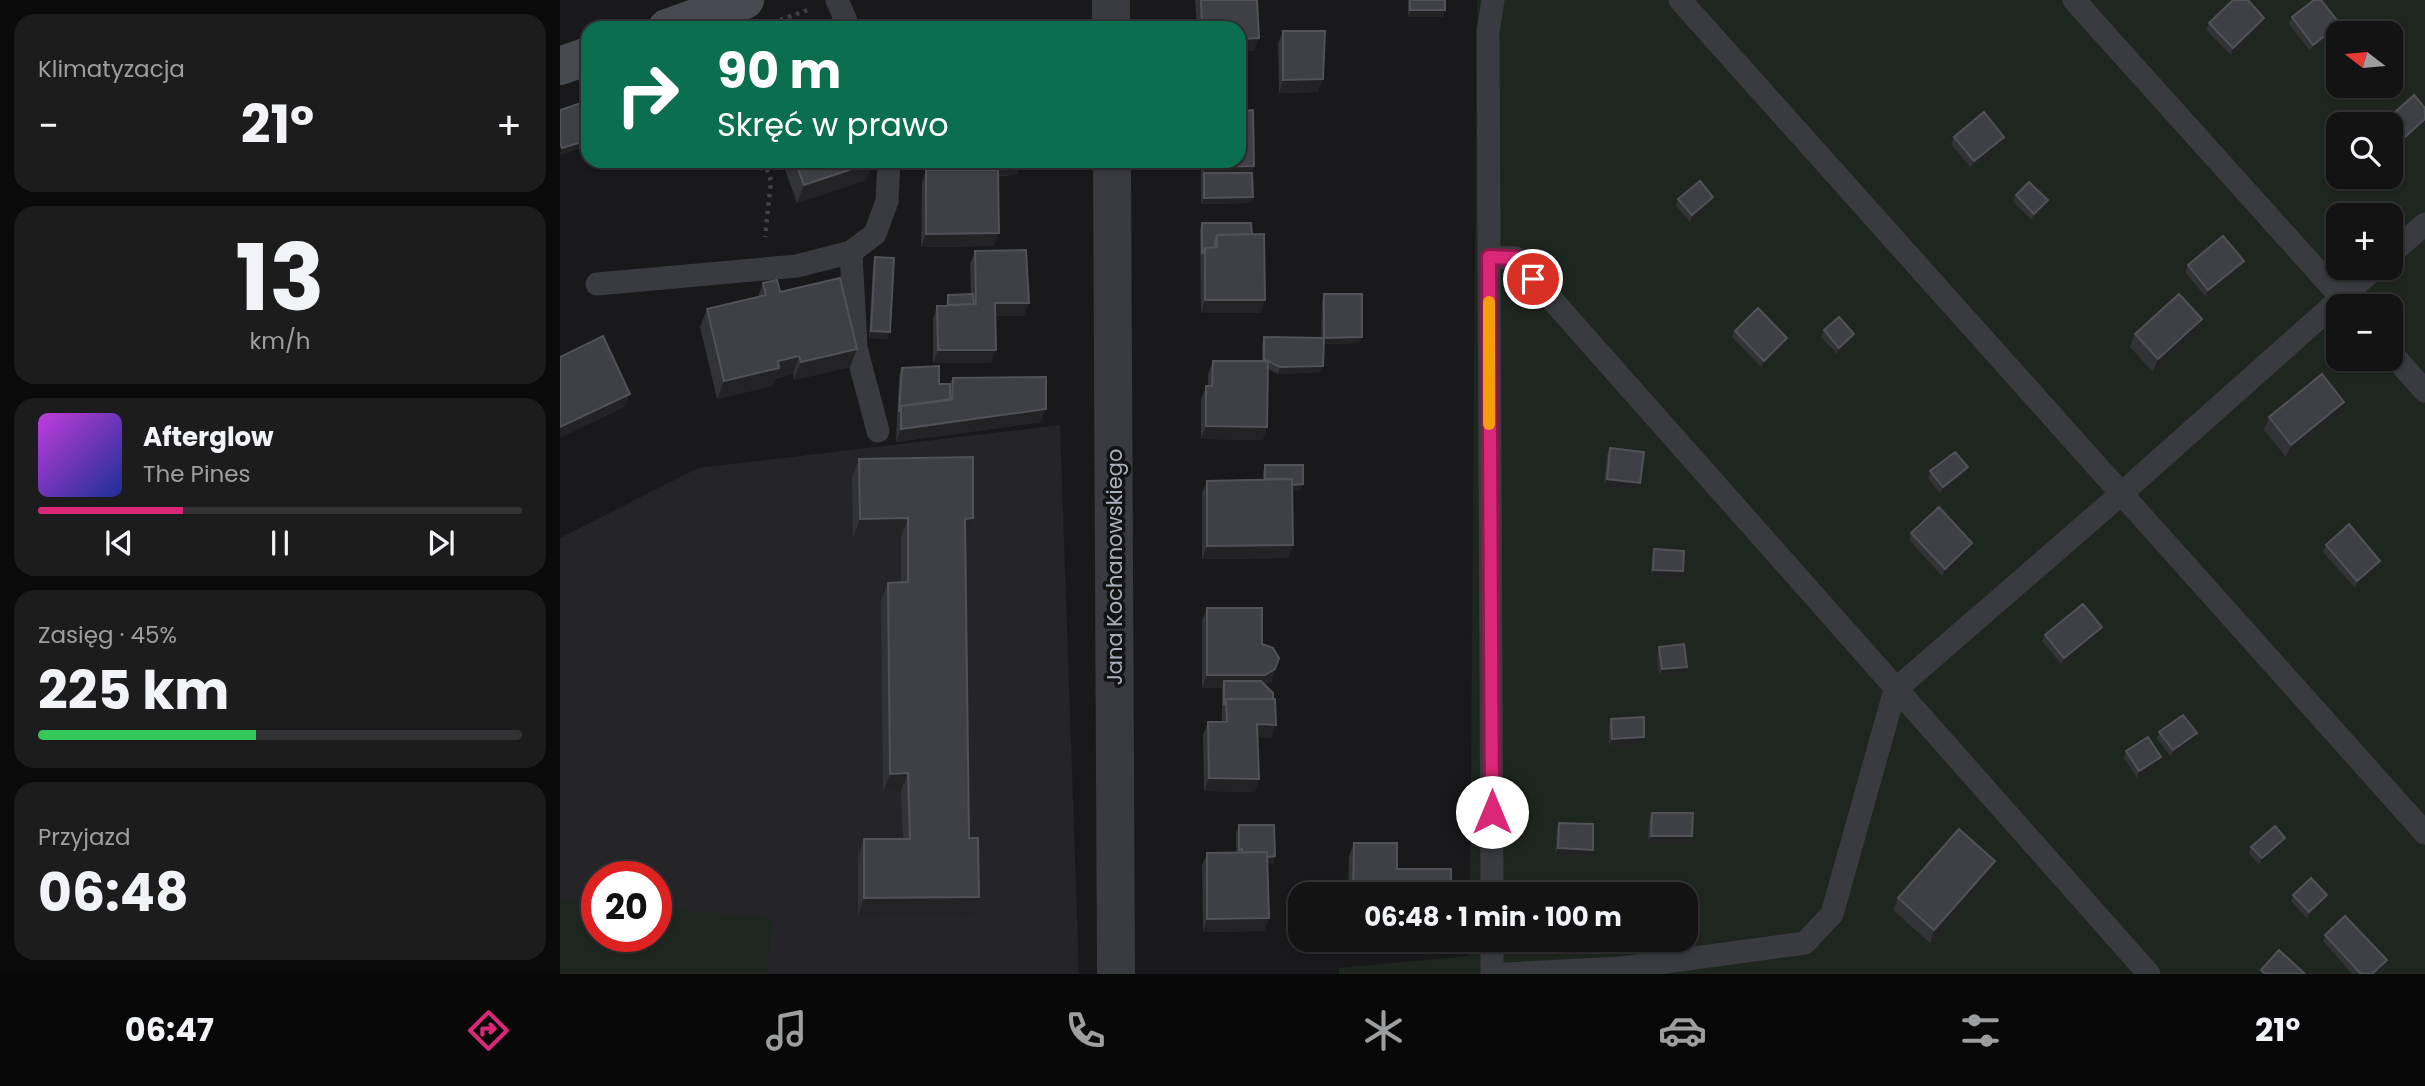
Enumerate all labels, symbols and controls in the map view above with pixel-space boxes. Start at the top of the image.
north arrow [2326,21,2403,98]
map controls [2326,21,2403,371]
text: 90 m [717,37,841,105]
icon: right [602,49,693,140]
text: Klimatyzacja [38,53,185,85]
text: 21° [241,88,314,161]
text: − [38,99,59,152]
text: + [496,99,522,152]
text: Skręć w prawo [717,102,949,147]
button: search [2326,112,2403,189]
button: + [2326,203,2403,280]
text: 13 [235,214,325,342]
pin [1503,249,1563,309]
icon: arrive [1514,260,1552,298]
button: − [2326,294,2403,371]
text: km/h [249,325,311,357]
text: Afterglow [143,419,274,455]
street label: Jana Kochanowskiego [1100,449,1129,685]
text: The Pines [143,458,251,490]
icon: previous [100,524,138,562]
icon: pause [261,524,299,562]
icon: next [422,524,460,562]
text: Zasięg · 45% [38,619,177,651]
text: 225 km [38,654,229,727]
position arrow [1455,775,1529,849]
text: Przyjazd [38,821,131,853]
text: 06:48 [38,856,189,929]
speed limit sign: 20 [581,861,672,952]
text: 06:48 · 1 min · 100 m [1364,899,1622,935]
icon: directions [464,1006,513,1055]
icon: music [762,1006,811,1055]
icon: phone [1061,1006,1110,1055]
icon: climate [1359,1006,1408,1055]
icon: car [1658,1006,1707,1055]
icon: filters [1956,1006,2005,1055]
text: 06:47 [125,1007,214,1052]
text: 21° [2255,1007,2300,1052]

